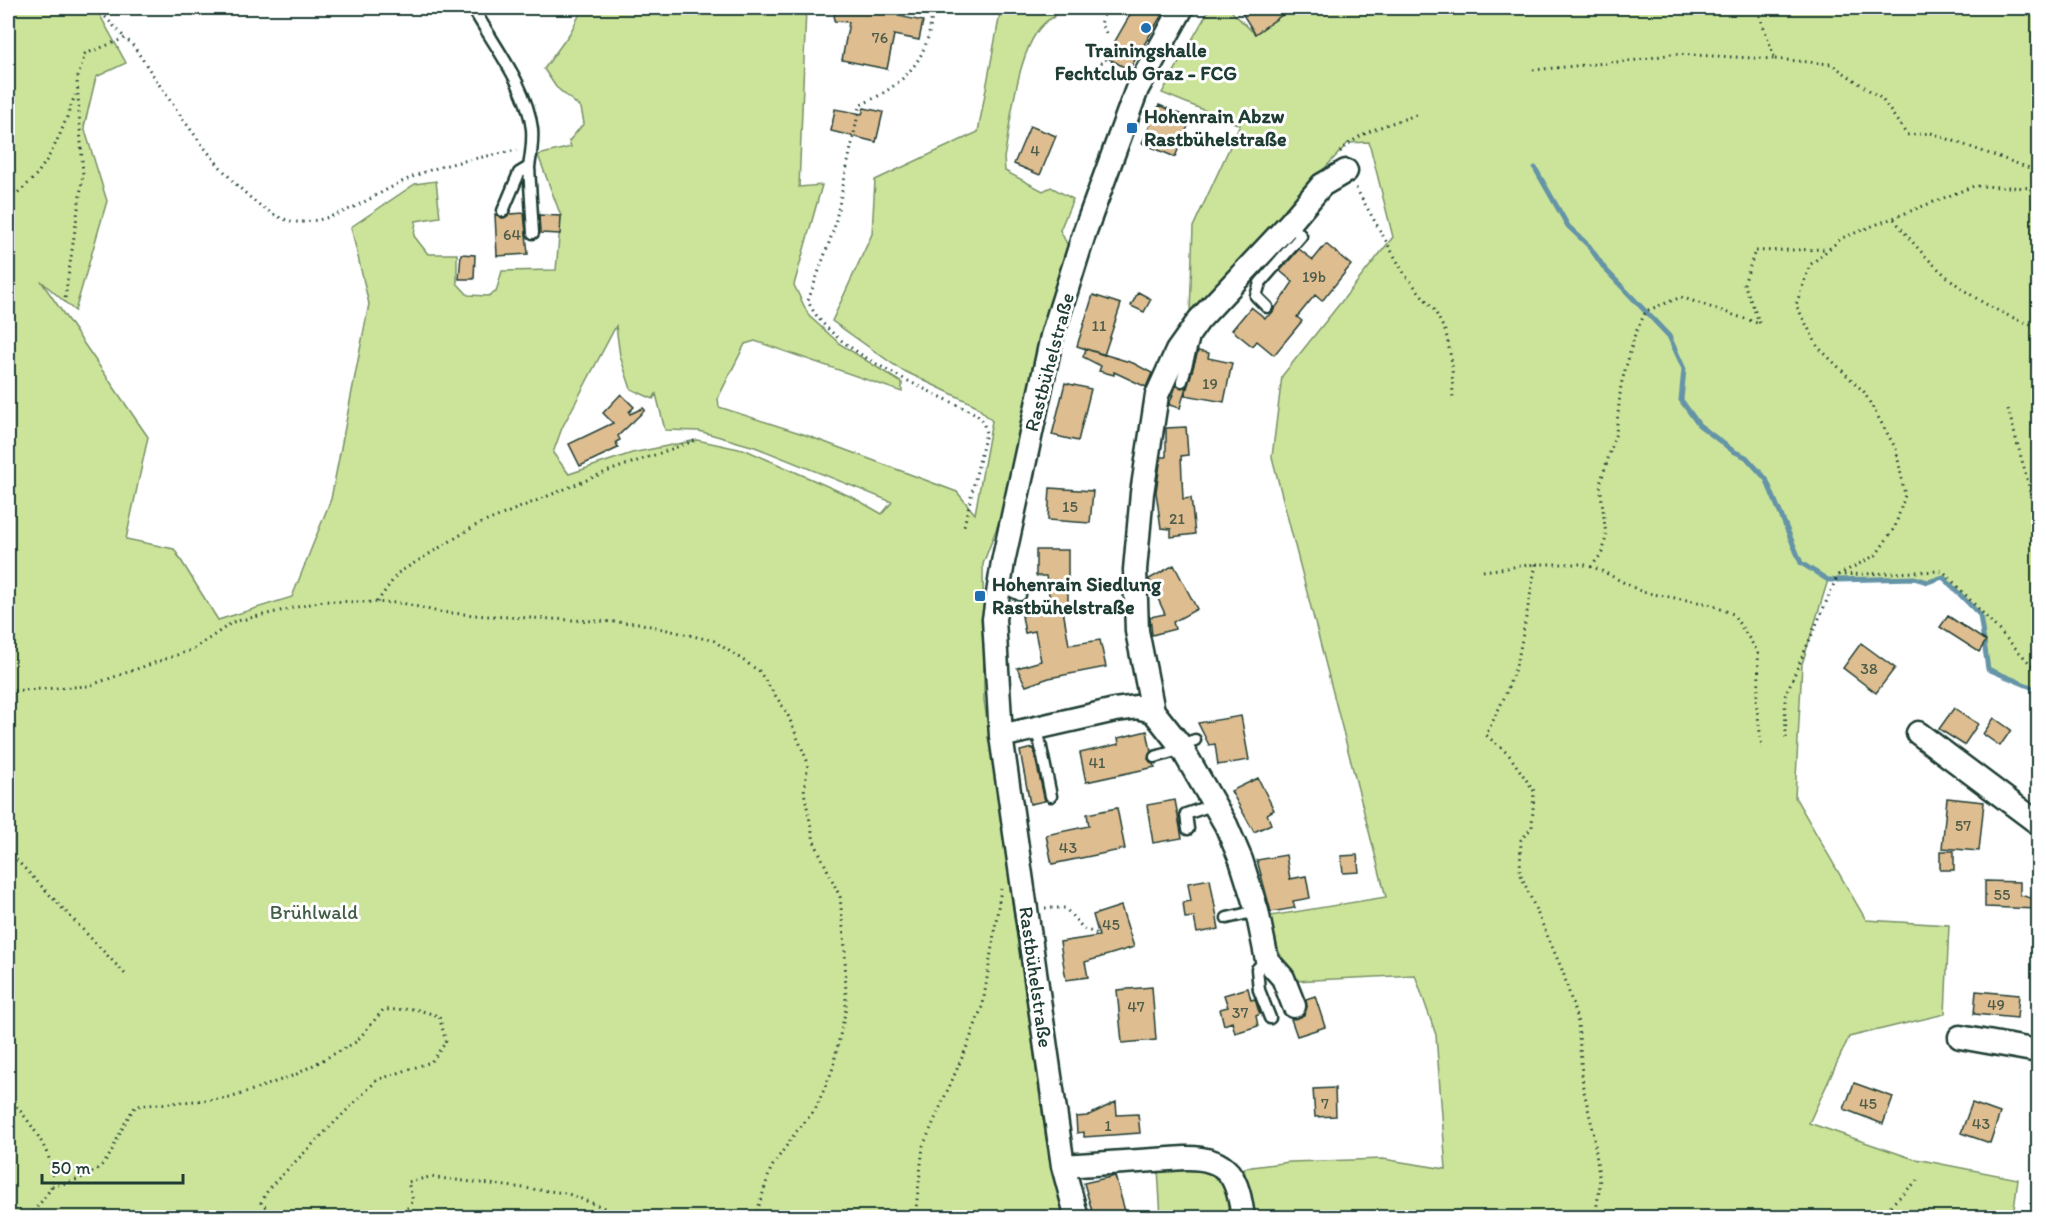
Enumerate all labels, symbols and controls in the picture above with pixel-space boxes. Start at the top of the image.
marker: Trainingshalle Fechtclub Graz - FCG [1139,21,1153,35]
house number: 76 [872,28,888,47]
place label: Trainingshalle Fechtclub Graz - FCG [1055,38,1237,85]
place label: Hohenrain Abzw Rastbühelstraße [1144,104,1287,151]
marker: Hohenrain Abzw Rastbühelstraße [1125,121,1139,135]
house number: 4 [1030,141,1040,160]
house number: 64 [503,225,521,244]
house number: 19b [1302,267,1326,286]
street label: Rastbühelstraße [1019,290,1079,434]
house number: 11 [1092,316,1107,335]
house number: 19 [1202,374,1218,393]
house number: 15 [1062,497,1078,516]
house number: 21 [1169,509,1185,528]
place label: Hohenrain Siedlung Rastbühelstraße [992,572,1162,619]
marker: Hohenrain Siedlung Rastbühelstraße [973,589,987,603]
house number: 38 [1860,659,1878,678]
house number: 41 [1088,753,1106,772]
house number: 57 [1955,816,1971,835]
house number: 43 [1059,838,1077,857]
house number: 55 [1994,885,2010,904]
park label: Brühlwald [270,900,358,924]
street label: Rastbühelstraße [1014,905,1058,1049]
house number: 45 [1102,915,1120,934]
house number: 49 [1987,995,2005,1014]
house number: 47 [1127,997,1145,1016]
house number: 37 [1232,1003,1248,1022]
house number: 7 [1321,1094,1329,1113]
house number: 45 [1859,1094,1877,1113]
house number: 43 [1972,1114,1990,1133]
house number: 1 [1104,1116,1112,1135]
scale bar [42,1147,183,1185]
text: 50 m [51,1157,91,1179]

